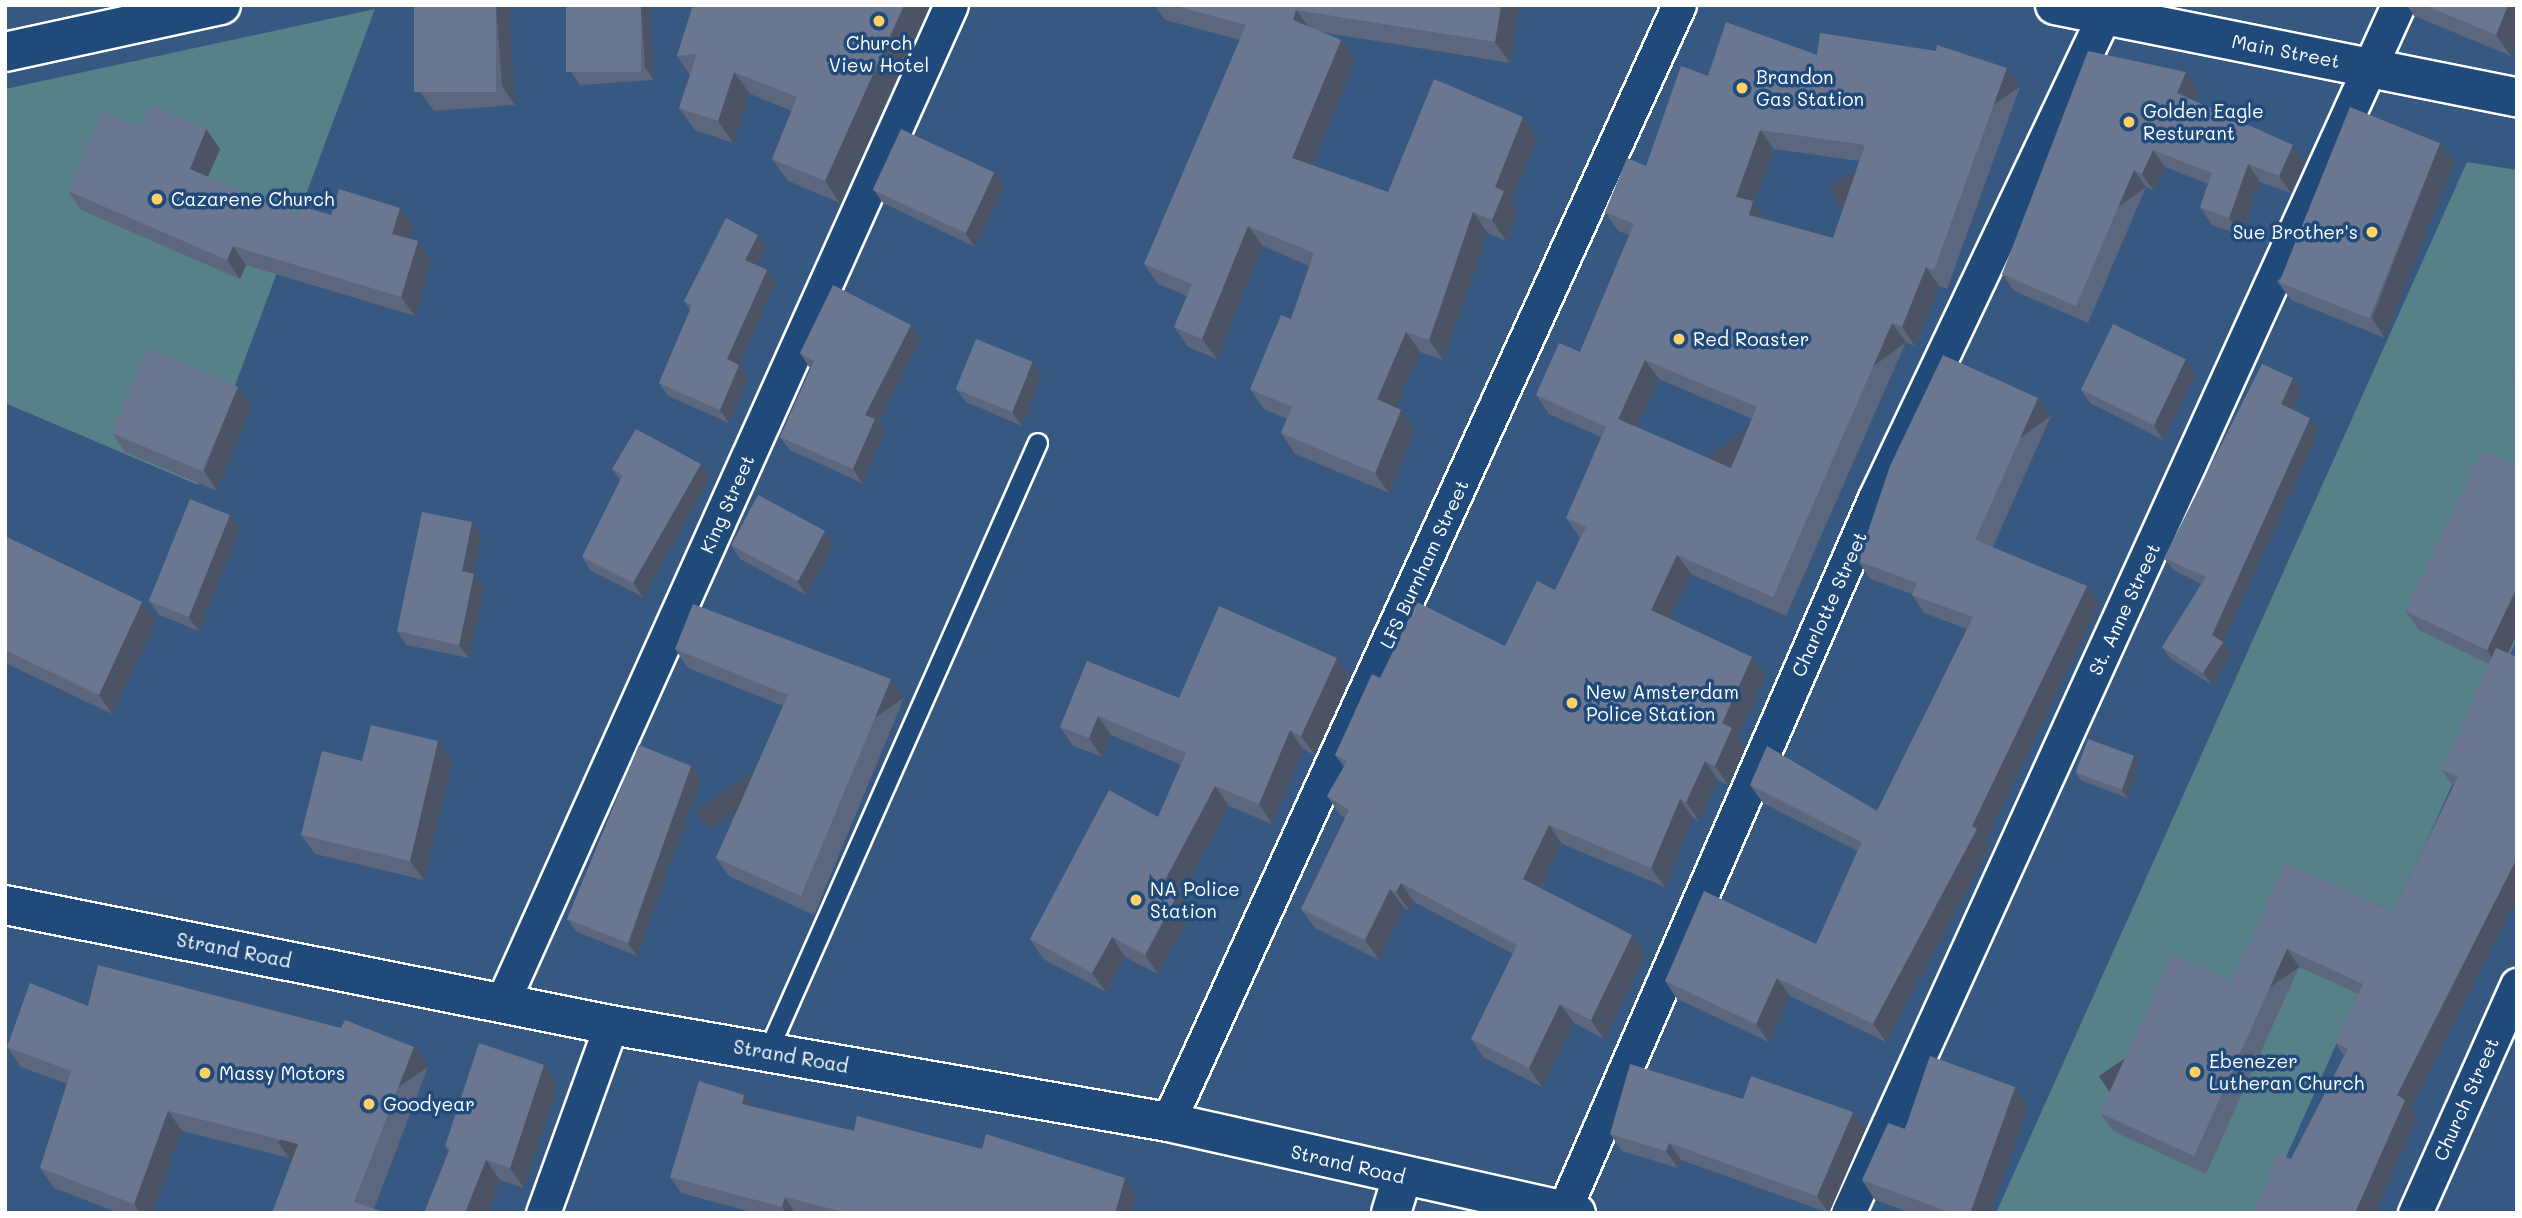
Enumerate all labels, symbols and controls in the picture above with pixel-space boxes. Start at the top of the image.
marker: Church View Hotel [871,13,887,29]
street label: Main Street [2230,29,2342,73]
place label: Church View Hotel [829,32,929,76]
place label: Brandon Gas Station [1756,66,1864,110]
marker: Brandon Gas Station [1734,80,1750,96]
place label: Golden Eagle Resturant [2143,100,2264,144]
marker: Golden Eagle Resturant [2121,114,2137,130]
place label: Cazarene Church [171,188,335,210]
marker: Cazarene Church [149,191,165,207]
place label: Sue Brother's [2233,221,2358,243]
marker: Sue Brother's [2364,224,2380,240]
place label: Red Roaster [1693,328,1809,350]
marker: Red Roaster [1671,331,1687,347]
street label: King Street [695,451,759,557]
street label: LFS Burnham Street [1375,476,1473,652]
street label: Charlotte Street [1787,528,1871,680]
street label: St. Anne Street [2083,539,2165,679]
place label: New Amsterdam Police Station [1586,681,1739,725]
marker: New Amsterdam Police Station [1564,695,1580,711]
place label: NA Police Station [1150,878,1240,922]
marker: NA Police Station [1128,892,1144,908]
street label: Strand Road [175,928,293,972]
street label: Church Street [2429,1034,2503,1164]
street label: Strand Road [732,1035,850,1077]
place label: Ebenezer Lutheran Church [2209,1050,2364,1094]
place label: Massy Motors [219,1062,345,1084]
marker: Ebenezer Lutheran Church [2187,1064,2203,1080]
marker: Massy Motors [197,1065,213,1081]
place label: Goodyear [383,1093,475,1115]
marker: Goodyear [361,1096,377,1112]
street label: Strand Road [1289,1140,1407,1188]

